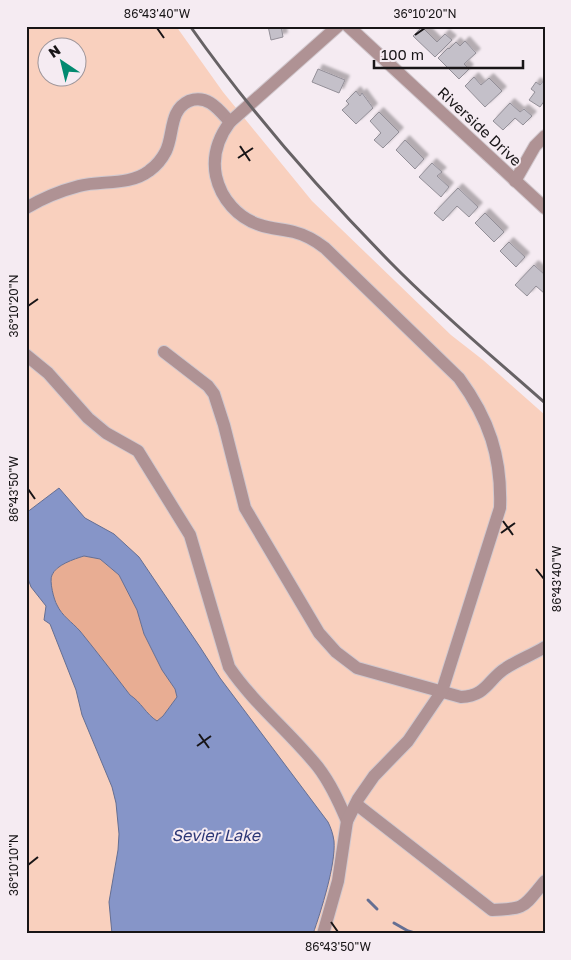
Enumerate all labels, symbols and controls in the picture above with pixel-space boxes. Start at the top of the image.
text: 86°43'40"W [124,6,191,21]
text: 36°10'20"N [393,6,457,21]
north arrow [38,38,88,88]
scale bar [374,38,522,70]
text: N [45,41,63,61]
text: 100 m [381,45,424,63]
street label: Riverside Drive [434,83,526,170]
text: 36°10'20"N [6,274,21,338]
text: 86°43'50"W [6,456,21,522]
text: 86°43'40"W [549,545,564,612]
water label: Sevier Lake [172,825,262,845]
text: 36°10'10"N [6,834,21,896]
text: 86°43'50"W [305,939,371,954]

